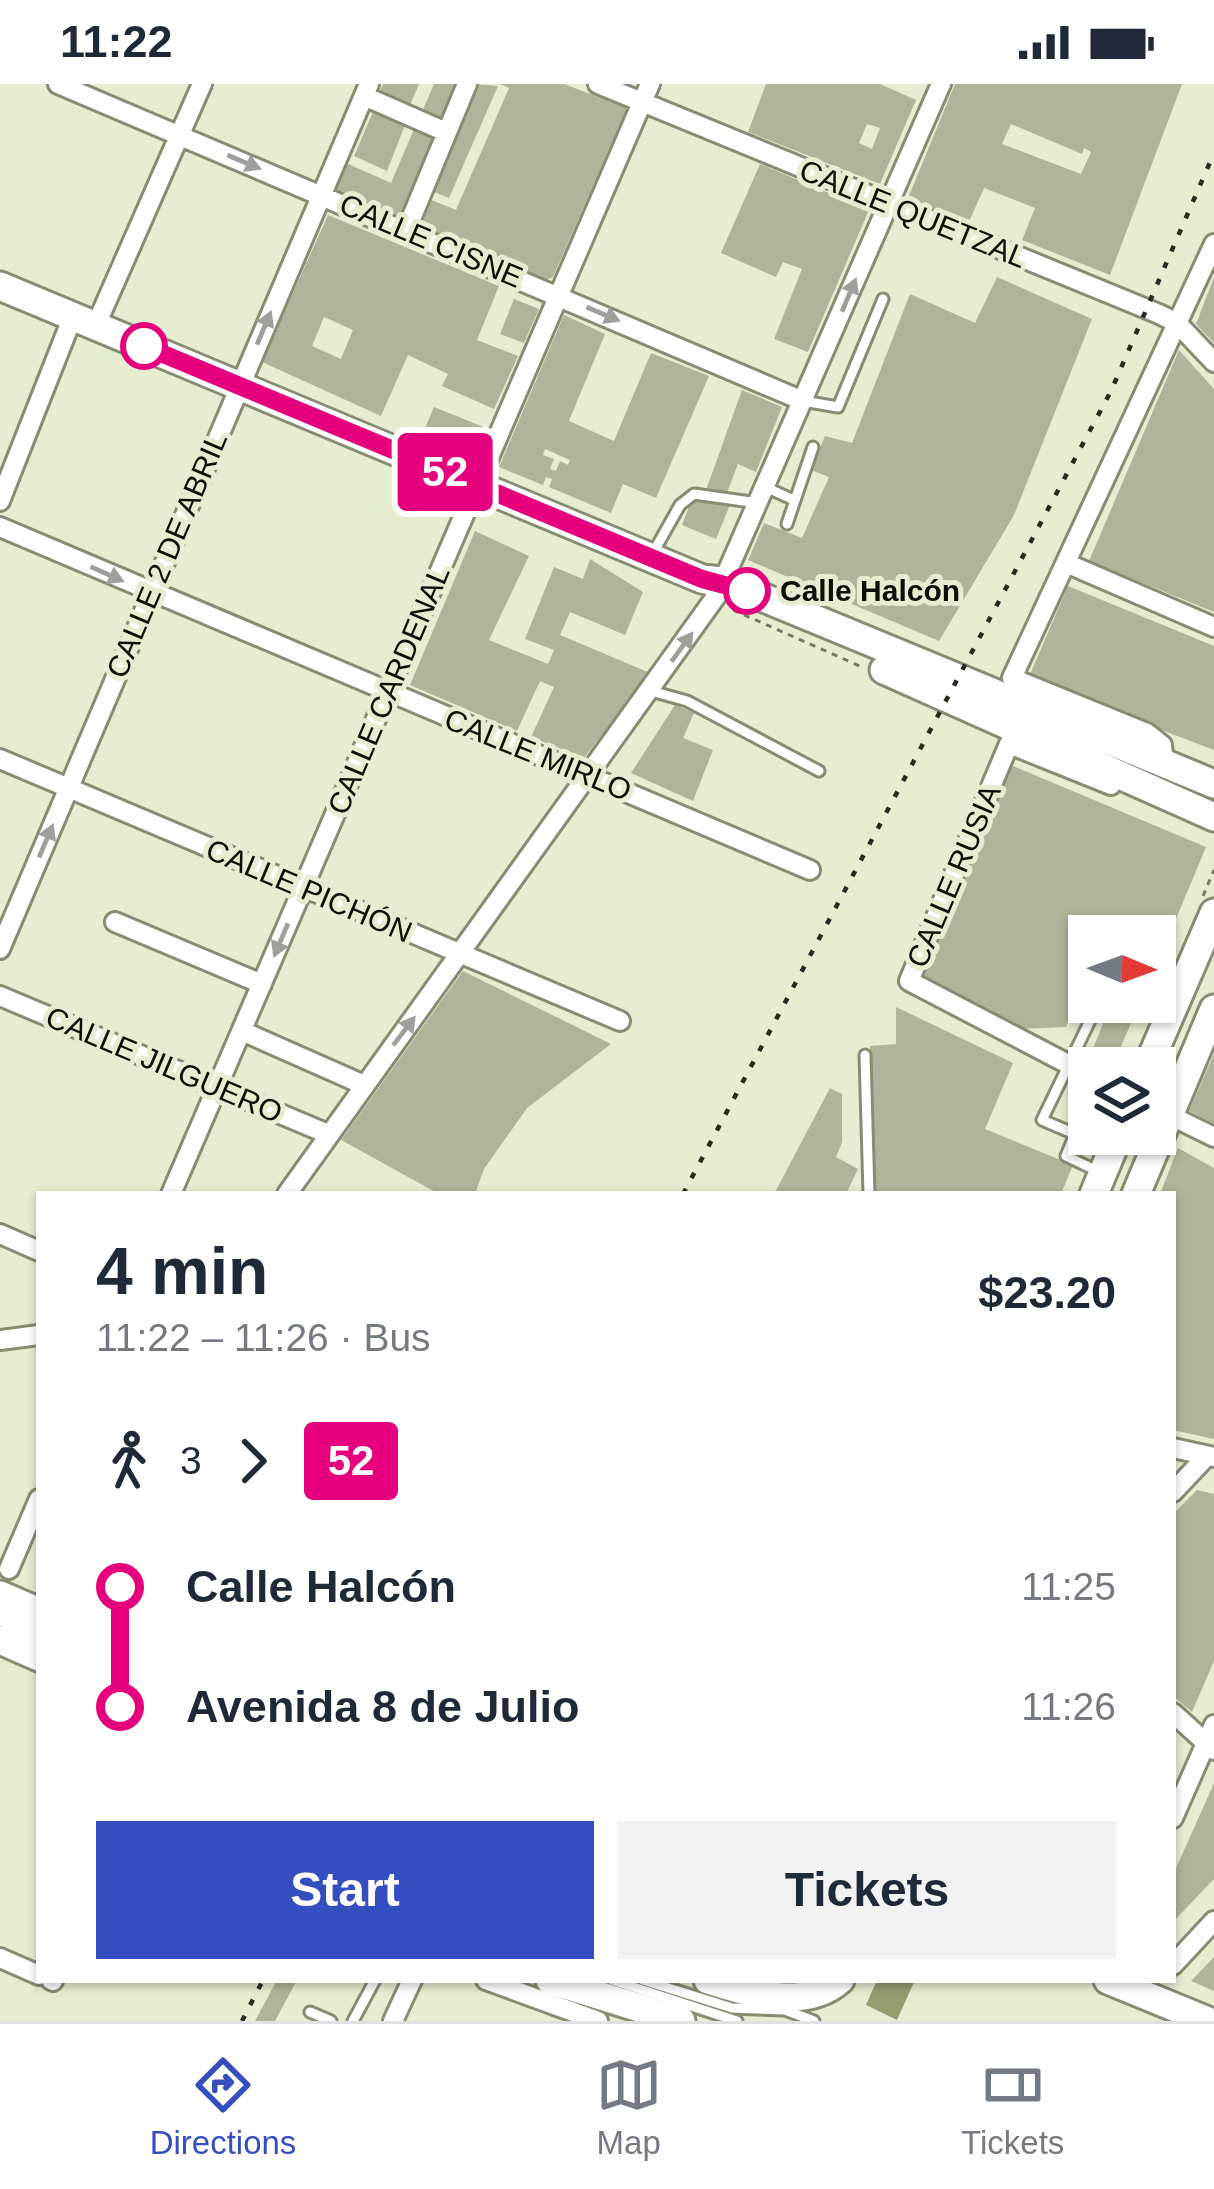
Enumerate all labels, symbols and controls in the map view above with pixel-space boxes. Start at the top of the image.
text: 11:22 [60,16,173,67]
one-way arrow [226,153,262,172]
street label: CALLE QUETZAL [795,153,1031,274]
street label: CALLE CISNE [335,187,527,294]
one-way arrow [839,278,859,313]
one-way arrow [585,305,621,324]
one-way arrow [255,310,275,345]
unlabelled marker [122,324,166,368]
street label: CALLE 2 DE ABRIL [100,427,233,683]
line badge: 52 [391,433,499,511]
text: 52 [422,448,468,495]
street label: CALLE CARDENAL [321,561,456,819]
one-way arrow [90,565,125,585]
marker: Calle Halcón [725,569,769,613]
place label: Calle Halcón [780,574,960,607]
one-way arrow [670,631,693,663]
street label: CALLE MIRLO [440,702,636,807]
street label: CALLE RUSIA [900,780,1007,972]
one-way arrow [37,823,56,859]
street label: CALLE PICHÓN [201,832,417,949]
north arrow [1068,915,1176,1023]
map controls [1068,915,1176,1155]
one-way arrow [271,922,290,958]
street label: CALLE JILGUERO [41,1000,287,1129]
one-way arrow [392,1015,416,1047]
button: layers [1068,1047,1176,1155]
text: 4 min [96,1234,268,1308]
text: $23.20 [978,1267,1116,1318]
text: 11:22 – 11:26 · Bus [96,1316,431,1359]
icon: walk [96,1428,162,1494]
icon: forward [220,1428,286,1494]
text: 52 [328,1437,374,1484]
text: 3 [180,1439,202,1482]
text: Calle Halcón [186,1561,456,1612]
text: 11:25 [1021,1565,1116,1608]
text: Avenida 8 de Julio [186,1681,579,1732]
text: 11:26 [1021,1685,1116,1728]
button: Start [96,1821,594,1959]
button: Tickets [618,1821,1116,1959]
tab: Directions [150,2052,296,2162]
tab: Map [596,2052,662,2162]
tab: Tickets [961,2052,1064,2162]

